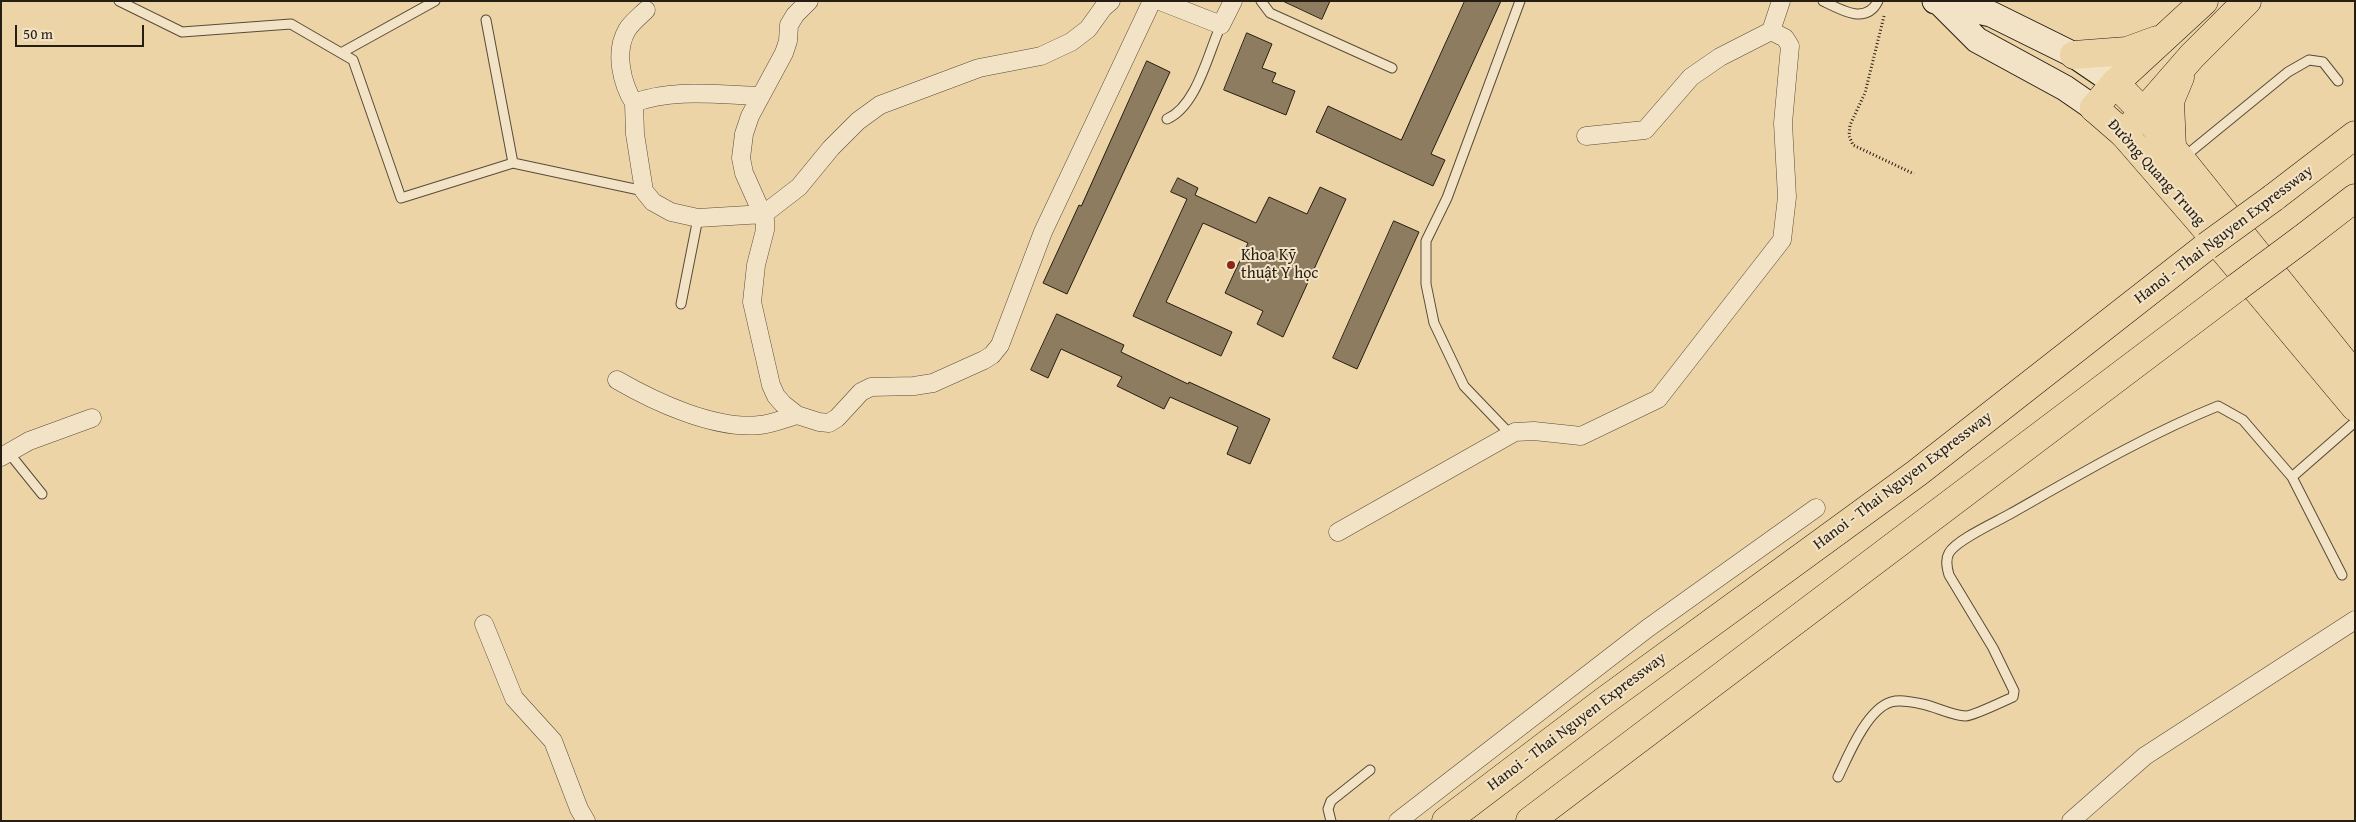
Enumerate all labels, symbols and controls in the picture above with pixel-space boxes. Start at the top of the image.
scale bar [18,15,146,47]
text: 50 m [23,23,53,44]
street label: Đường Quang Trung [2103,116,2209,230]
street label: Hanoi - Thai Nguyen Expressway [2131,162,2317,308]
place label: Khoa Kỹ thuật Y học [1241,246,1318,284]
marker: Khoa Kỹ thuật Y học [1225,259,1237,271]
street label: Hanoi - Thai Nguyen Expressway [1810,408,1996,554]
street label: Hanoi - Thai Nguyen Expressway [1484,649,1670,795]

